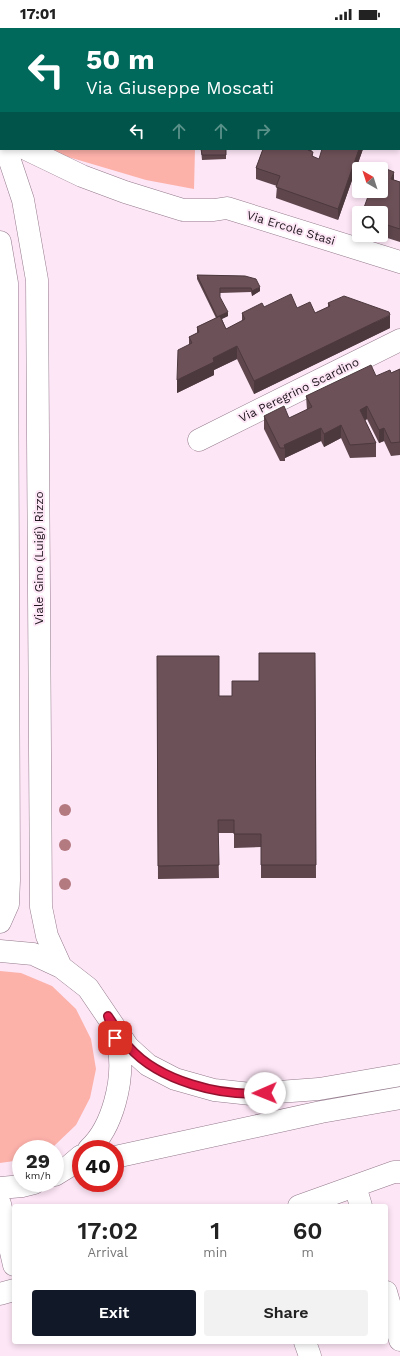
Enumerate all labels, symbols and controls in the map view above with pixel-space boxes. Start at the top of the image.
text: 17:01 [20,5,56,23]
text: 50 m [86,43,155,76]
icon: left [20,44,72,96]
text: Via Giuseppe Moscati [86,77,274,98]
icon: left [126,120,148,142]
icon: ahead [168,120,190,142]
icon: ahead [210,120,232,142]
icon: right [252,120,274,142]
north arrow [352,162,388,198]
map controls [352,162,388,242]
button: search [352,206,388,242]
street label: Via Ercole Stasi [245,208,337,248]
street label: Via Peregrino Scardino [237,355,361,425]
street label: Viale Gino (Luigi) Rizzo [32,491,46,625]
pin [98,1021,132,1055]
icon: arrive [104,1027,126,1049]
position arrow [244,1072,286,1114]
speed limit sign: 40 [72,1140,124,1192]
text: 29 [26,1149,50,1173]
text: km/h [25,1170,51,1181]
text: 17:02 [77,1217,138,1245]
text: 1 [210,1217,220,1245]
text: 60 [293,1217,323,1245]
text: Arrival [87,1245,128,1260]
text: min [203,1245,227,1260]
text: m [301,1245,314,1260]
button: Exit [32,1290,196,1336]
button: Share [204,1290,368,1336]

